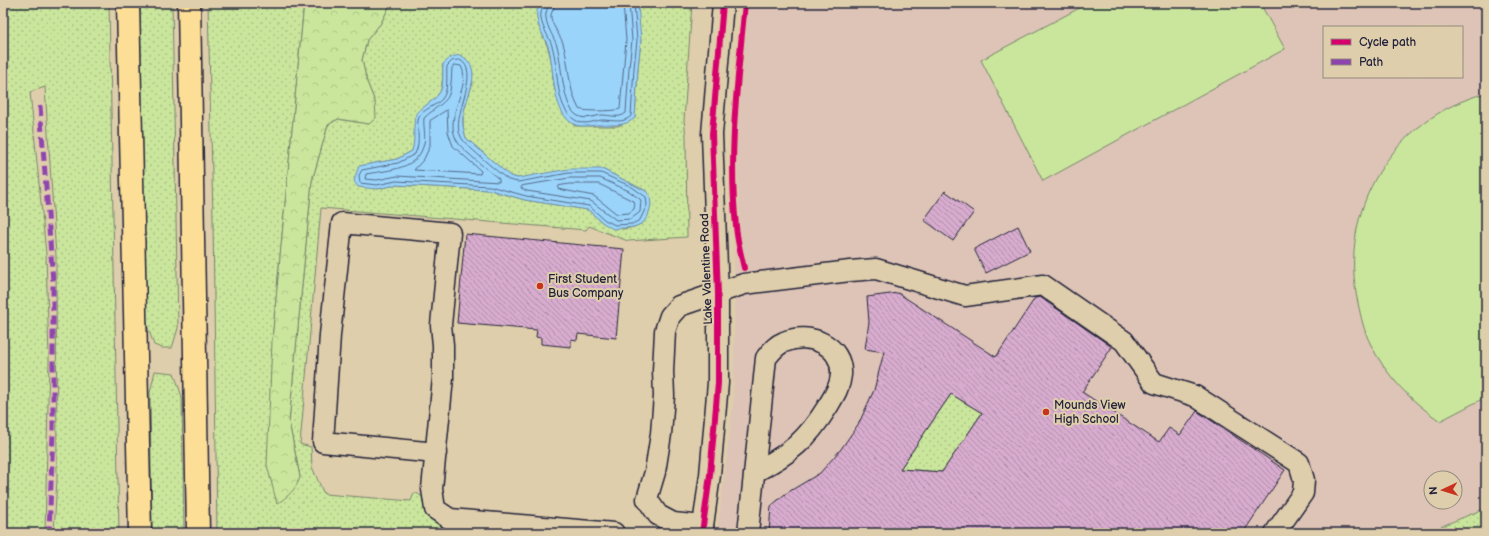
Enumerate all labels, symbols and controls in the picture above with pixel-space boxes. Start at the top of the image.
legend [1323,26,1463,78]
text: Cycle path [1359,35,1416,50]
text: Path [1359,55,1384,70]
street label: Lake Valentine Road [697,213,716,325]
place label: First Student Bus Company [548,272,624,301]
marker: First Student Bus Company [535,281,545,291]
place label: Mounds View High School [1054,398,1126,427]
marker: Mounds View High School [1041,407,1051,417]
north arrow [1423,470,1463,510]
text: N [1427,486,1440,495]

